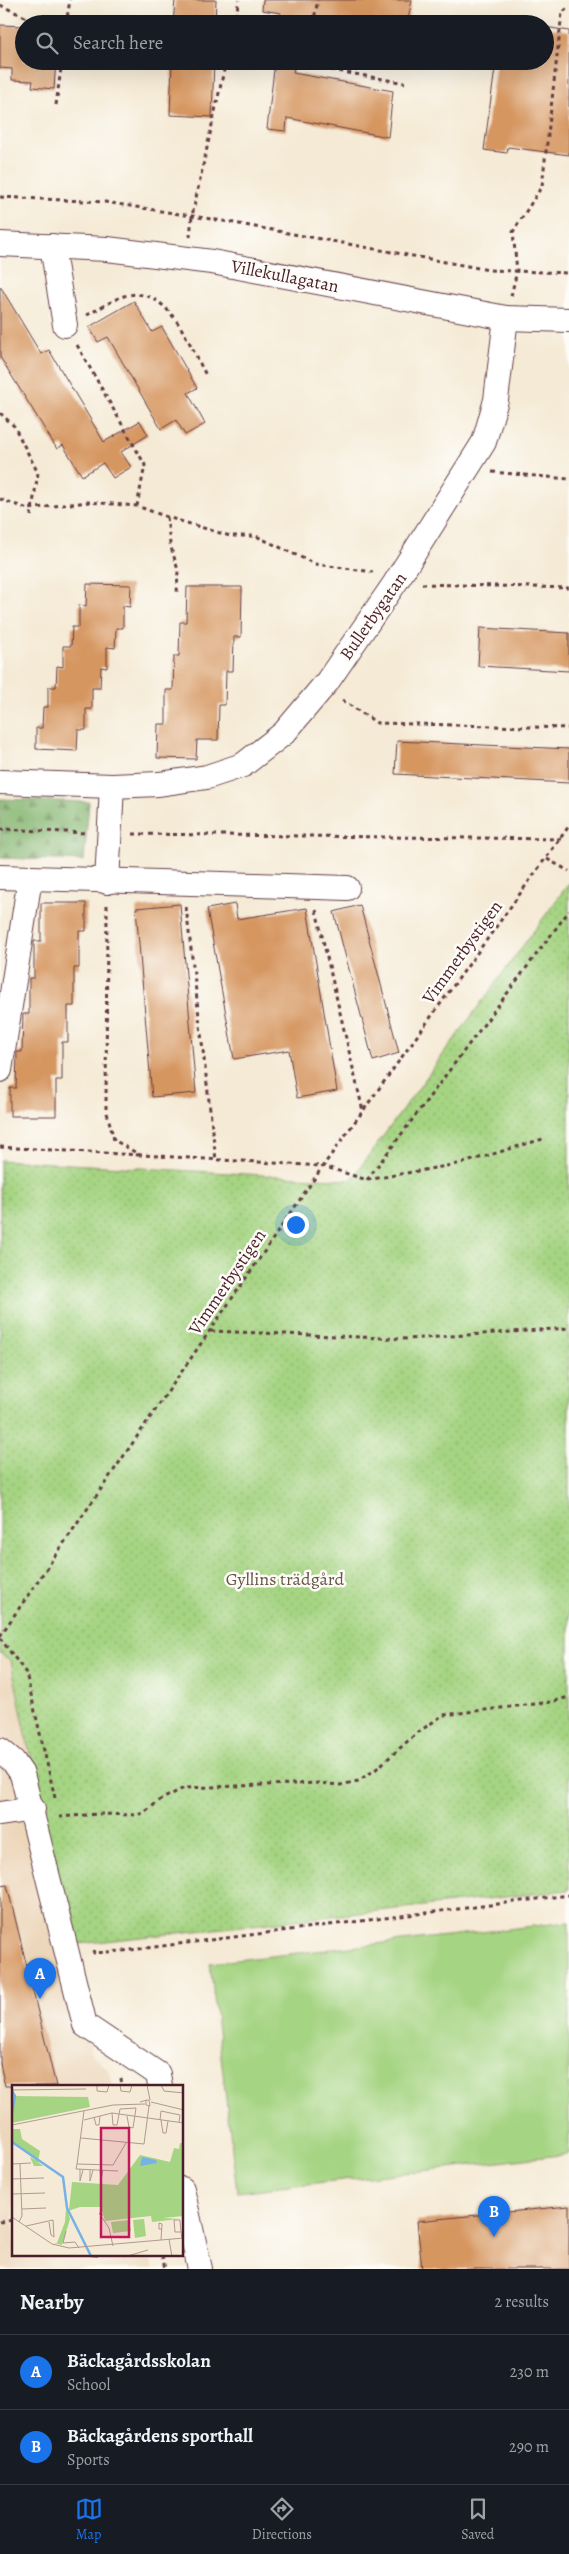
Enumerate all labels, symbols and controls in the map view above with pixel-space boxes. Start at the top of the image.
search box [15,15,554,70]
icon: search [33,29,61,57]
text: Search here [73,30,163,56]
street label: Villekullagatan [228,254,341,298]
street label: Bullerbygatan [334,567,412,665]
street label: Vimmerbystigen [416,895,508,1009]
your location [283,1212,309,1238]
street label: Vimmerbystigen [182,1224,271,1340]
park label: Gyllins trädgård [226,1567,345,1591]
pin: A [24,1958,56,1999]
inset map [12,2085,184,2256]
pin: B [478,2196,510,2237]
text: Nearby [20,2288,83,2316]
text: 2 results [494,2291,549,2313]
text: Bäckagårdsskolan [67,2348,211,2374]
text: A [31,2361,41,2383]
text: 230 m [510,2361,549,2383]
text: School [67,2374,110,2396]
text: Bäckagårdens sporthall [67,2423,253,2449]
text: B [31,2436,41,2458]
text: 290 m [509,2436,549,2458]
text: Sports [67,2449,110,2471]
tab: Map [75,2495,103,2544]
tab: Directions [252,2495,312,2544]
tab: Saved [461,2495,494,2544]

